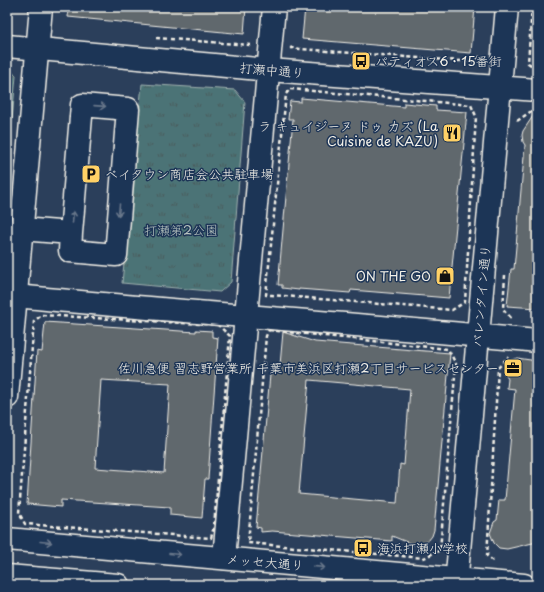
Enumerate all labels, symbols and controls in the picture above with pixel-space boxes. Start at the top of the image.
bus stop icon: パティオス6・15番街 [350,50,372,72]
place label: パティオス6・15番街 [375,51,502,70]
street label: 打瀬中通り [239,57,305,82]
one-way arrow [93,103,106,110]
place label: ラ キュイジーヌ ドゥ カズ (La Cuisine de KAZU) [258,116,439,150]
restaurant icon: ラ キュイジーヌ ドゥ カズ (La Cuisine de KAZU) [441,122,463,144]
parking icon: ベイタウン商店会公共駐車場 [80,163,102,185]
place label: ベイタウン商店会公共駐車場 [105,164,273,183]
one-way arrow [116,204,123,217]
one-way arrow [69,211,76,224]
park label: 打瀬第2公園 [144,220,218,239]
street label: バレンタイン通り [467,244,494,348]
shop icon: ON THE GO [434,265,456,287]
place label: ON THE GO [356,266,431,285]
office icon: 佐川急便 習志野営業所 千葉市美浜区打瀬2丁目サービスセンター [502,357,524,379]
place label: 佐川急便 習志野営業所 千葉市美浜区打瀬2丁目サービスセンター [118,358,499,377]
bus stop icon: 海浜打瀬小学校 [352,537,374,559]
place label: 海浜打瀬小学校 [377,538,468,557]
one-way arrow [39,539,52,546]
street label: メッセ大通り [225,549,305,574]
one-way arrow [168,550,181,558]
one-way arrow [312,563,325,571]

